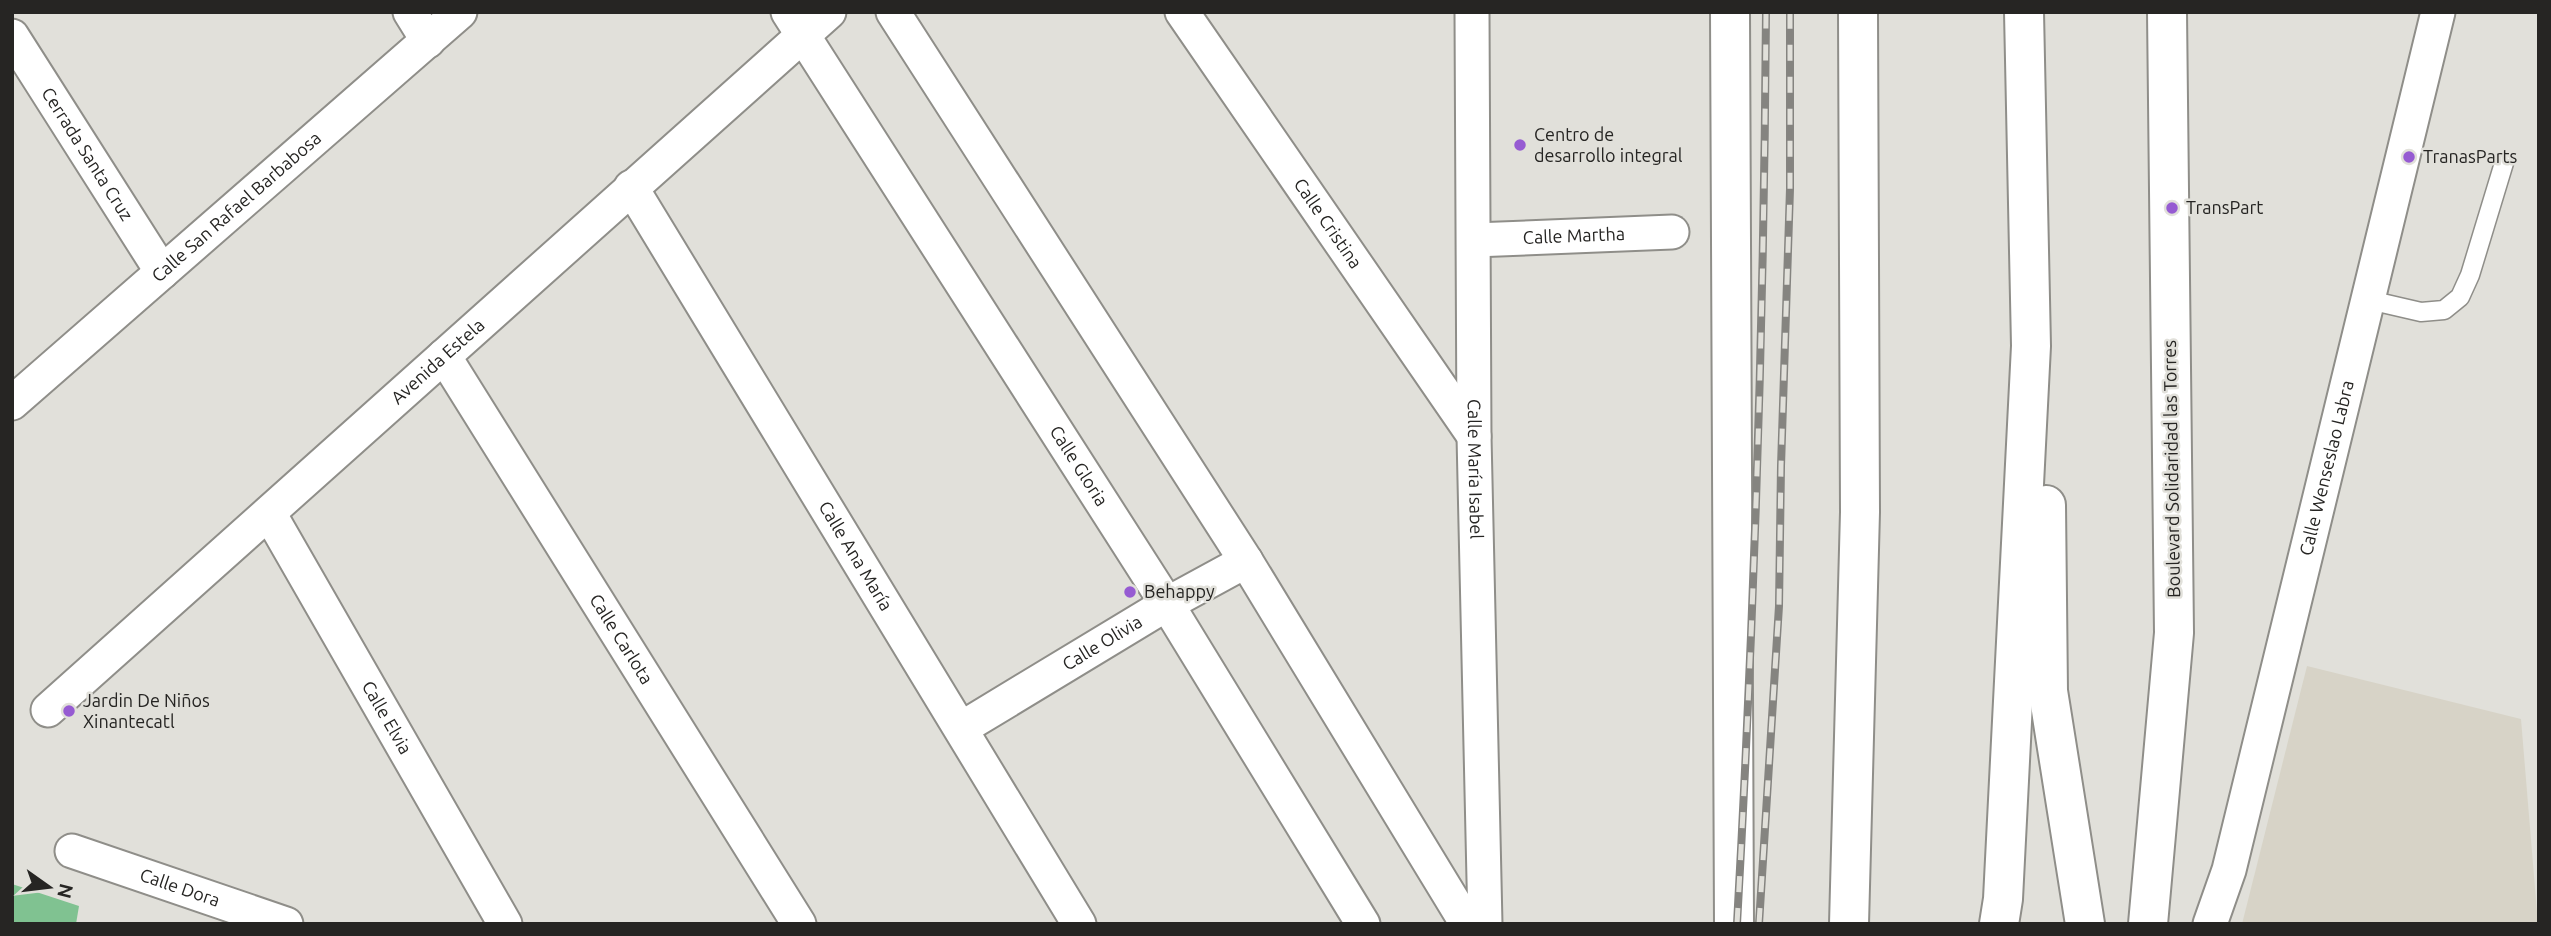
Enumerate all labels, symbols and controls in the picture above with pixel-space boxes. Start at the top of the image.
street label: Cerrada Santa Cruz [38,83,138,224]
place label: Centro de desarrollo integral [1534,124,1683,165]
street label: Calle San Rafael Barbabosa [147,127,324,285]
marker: Centro de desarrollo integral [1512,137,1528,153]
place label: TranasParts [2423,146,2518,166]
marker: TranasParts [2401,149,2417,165]
street label: Calle Cristina [1291,174,1367,272]
place label: TransPart [2186,197,2263,217]
marker: TransPart [2164,200,2180,216]
street label: Calle Martha [1522,223,1625,247]
street label: Avenida Estela [387,314,488,407]
street label: Boulevard Solidaridad las Torres [2159,340,2183,598]
street label: Calle Wenseslao Labra [2295,378,2357,557]
street label: Calle María Isabel [1465,399,1487,540]
street label: Calle Gloria [1046,421,1113,509]
street label: Calle Ana María [815,497,897,614]
place label: Behappy [1144,581,1215,601]
marker: Behappy [1122,584,1138,600]
street label: Calle Carlota [586,590,658,687]
street label: Calle Olivia [1058,611,1145,674]
street label: Calle Elvia [359,677,416,757]
place label: Jardin De Niños Xinantecatl [83,690,210,731]
marker: Jardin De Niños Xinantecatl [61,703,77,719]
north arrow [14,852,84,922]
street label: Calle Dora [138,864,223,910]
text: N [53,882,78,901]

